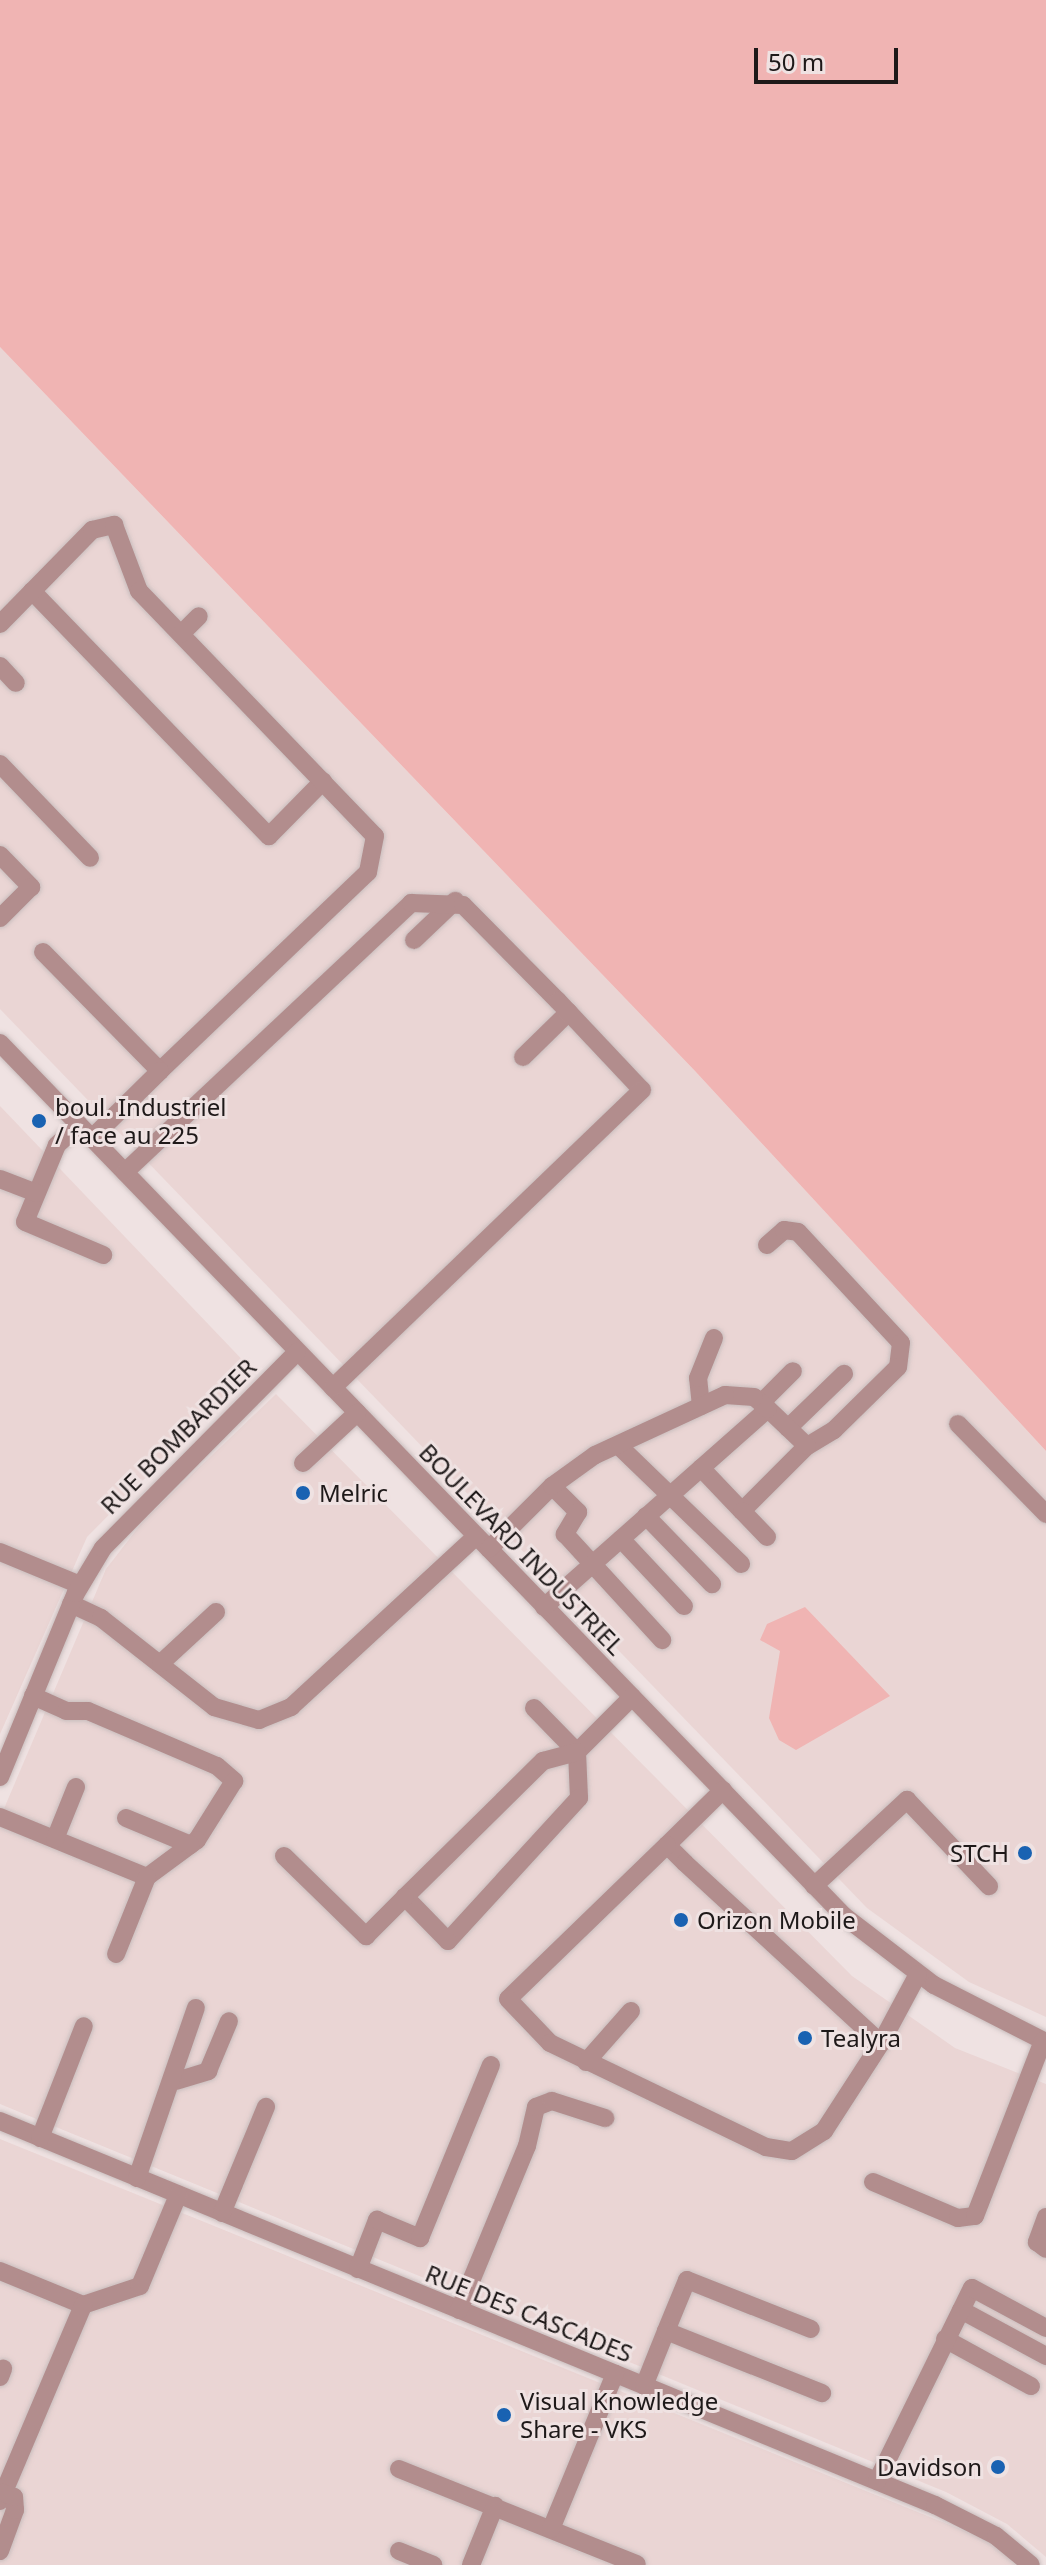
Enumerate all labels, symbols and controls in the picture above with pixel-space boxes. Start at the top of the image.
scale bar [758,32,902,82]
text: 50 m [768,45,824,78]
place label: boul. Industriel / face au 225 [55,1093,227,1149]
marker: boul. Industriel / face au 225 [30,1112,48,1130]
street label: RUE BOMBARDIER [94,1352,262,1520]
street label: BOULEVARD INDUSTRIEL [414,1437,630,1661]
place label: Melric [319,1479,388,1507]
marker: Melric [294,1484,312,1502]
place label: STCH [950,1839,1009,1867]
marker: STCH [1016,1844,1034,1862]
place label: Orizon Mobile [697,1906,856,1934]
marker: Orizon Mobile [672,1911,690,1929]
place label: Tealyra [821,2024,901,2052]
marker: Tealyra [796,2029,814,2047]
street label: RUE DES CASCADES [421,2258,637,2368]
place label: Visual Knowledge Share - VKS [520,2387,718,2443]
marker: Visual Knowledge Share - VKS [495,2406,513,2424]
place label: Davidson [877,2453,982,2481]
marker: Davidson [989,2458,1007,2476]

